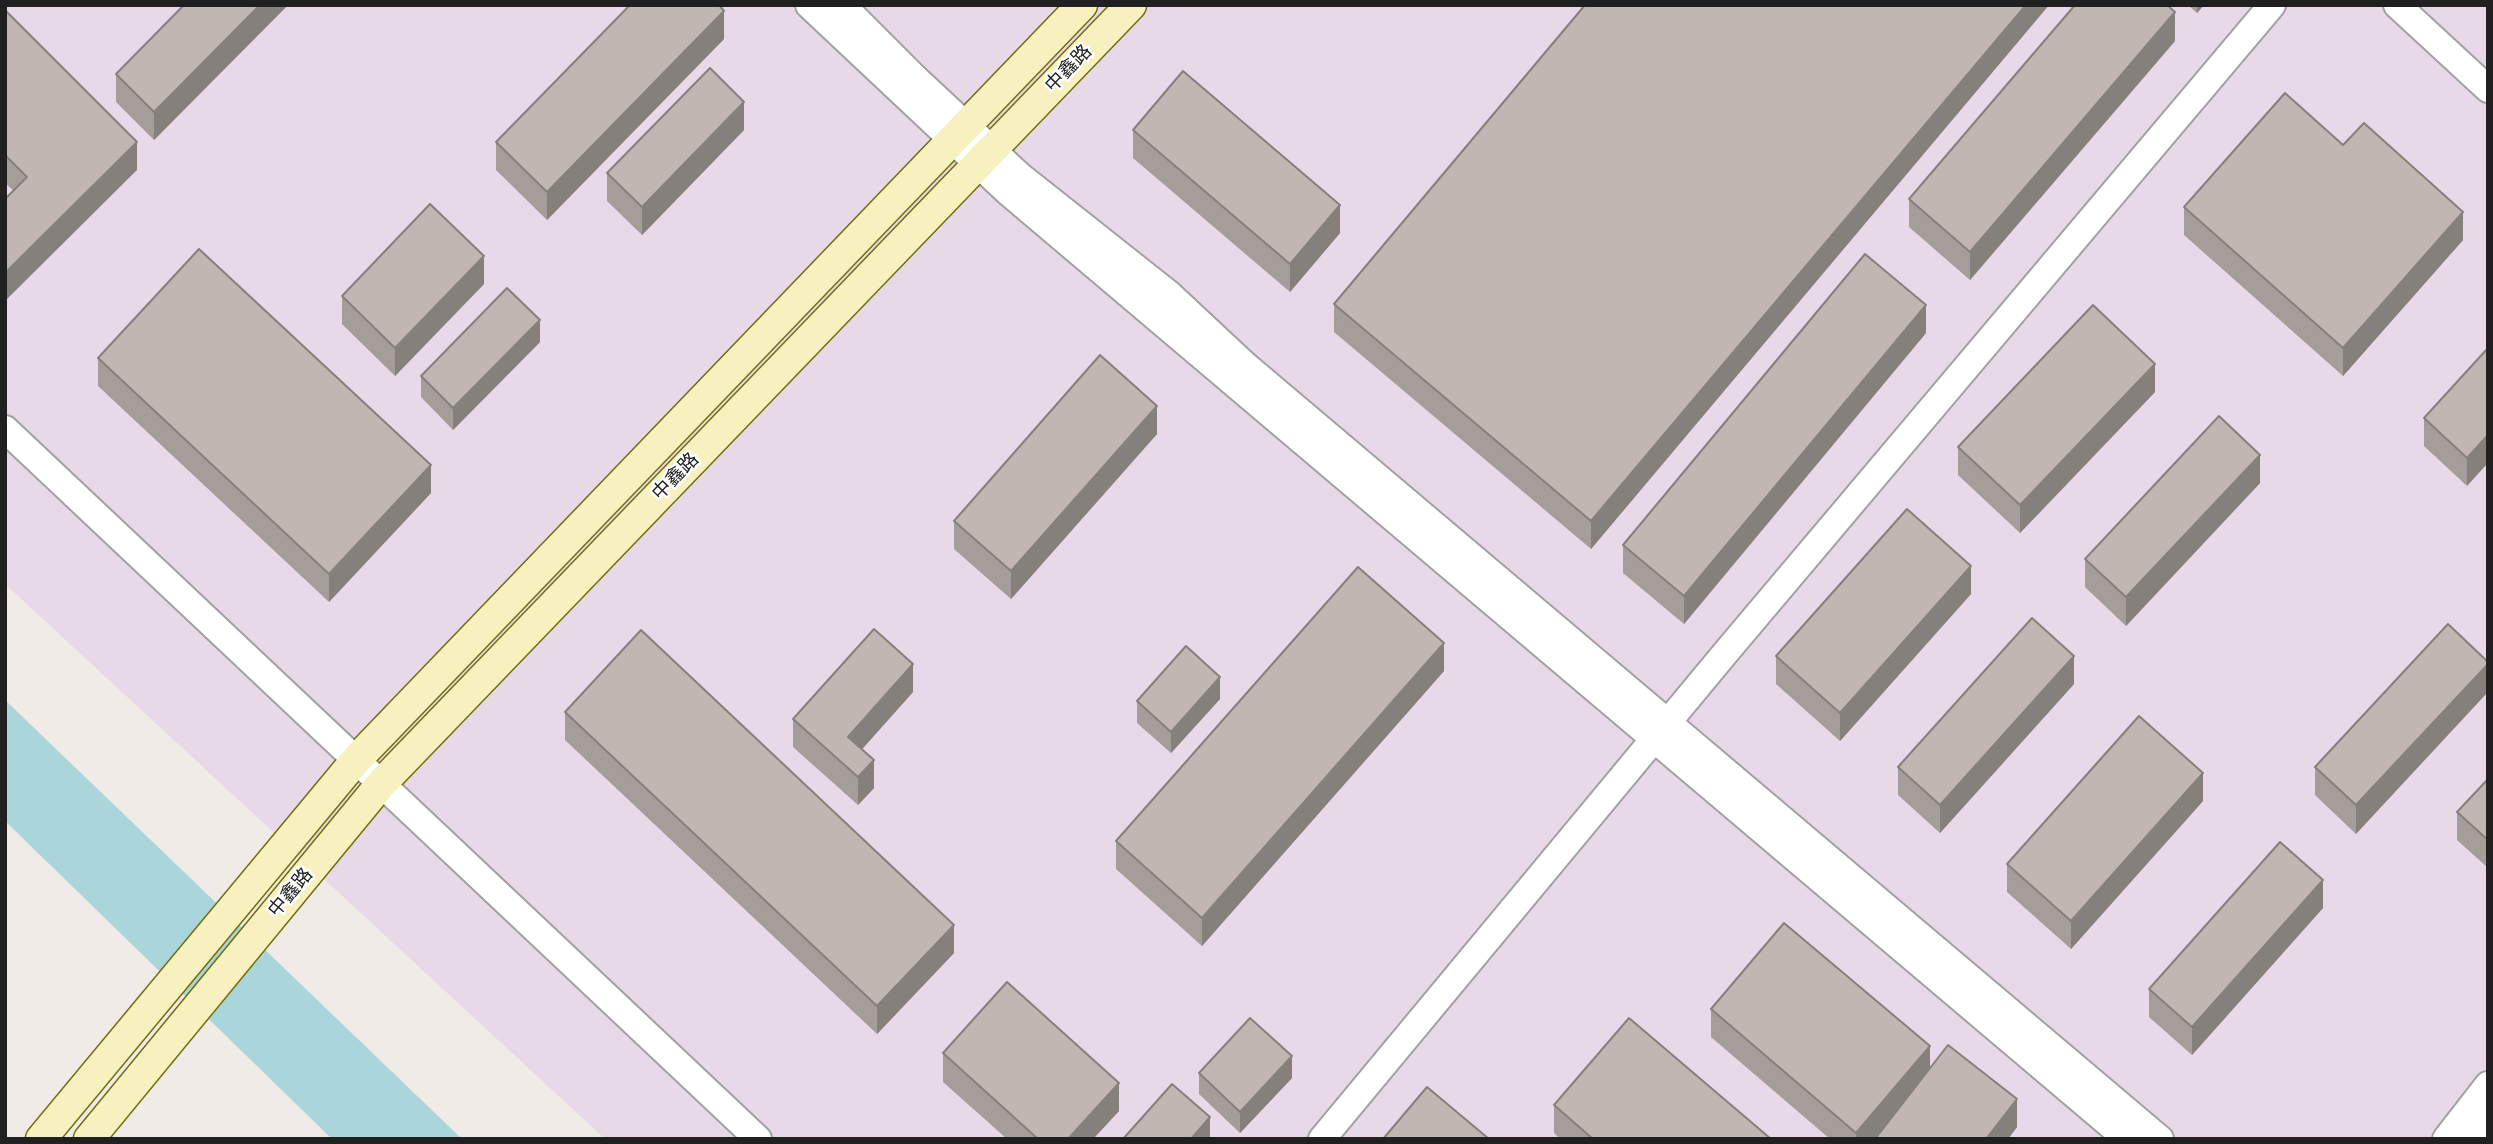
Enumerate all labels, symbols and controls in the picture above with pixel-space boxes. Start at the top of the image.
street label: 中鑫路 [1041,41,1097,97]
street label: 中鑫路 [648,449,704,505]
street label: 中鑫路 [264,864,318,922]

